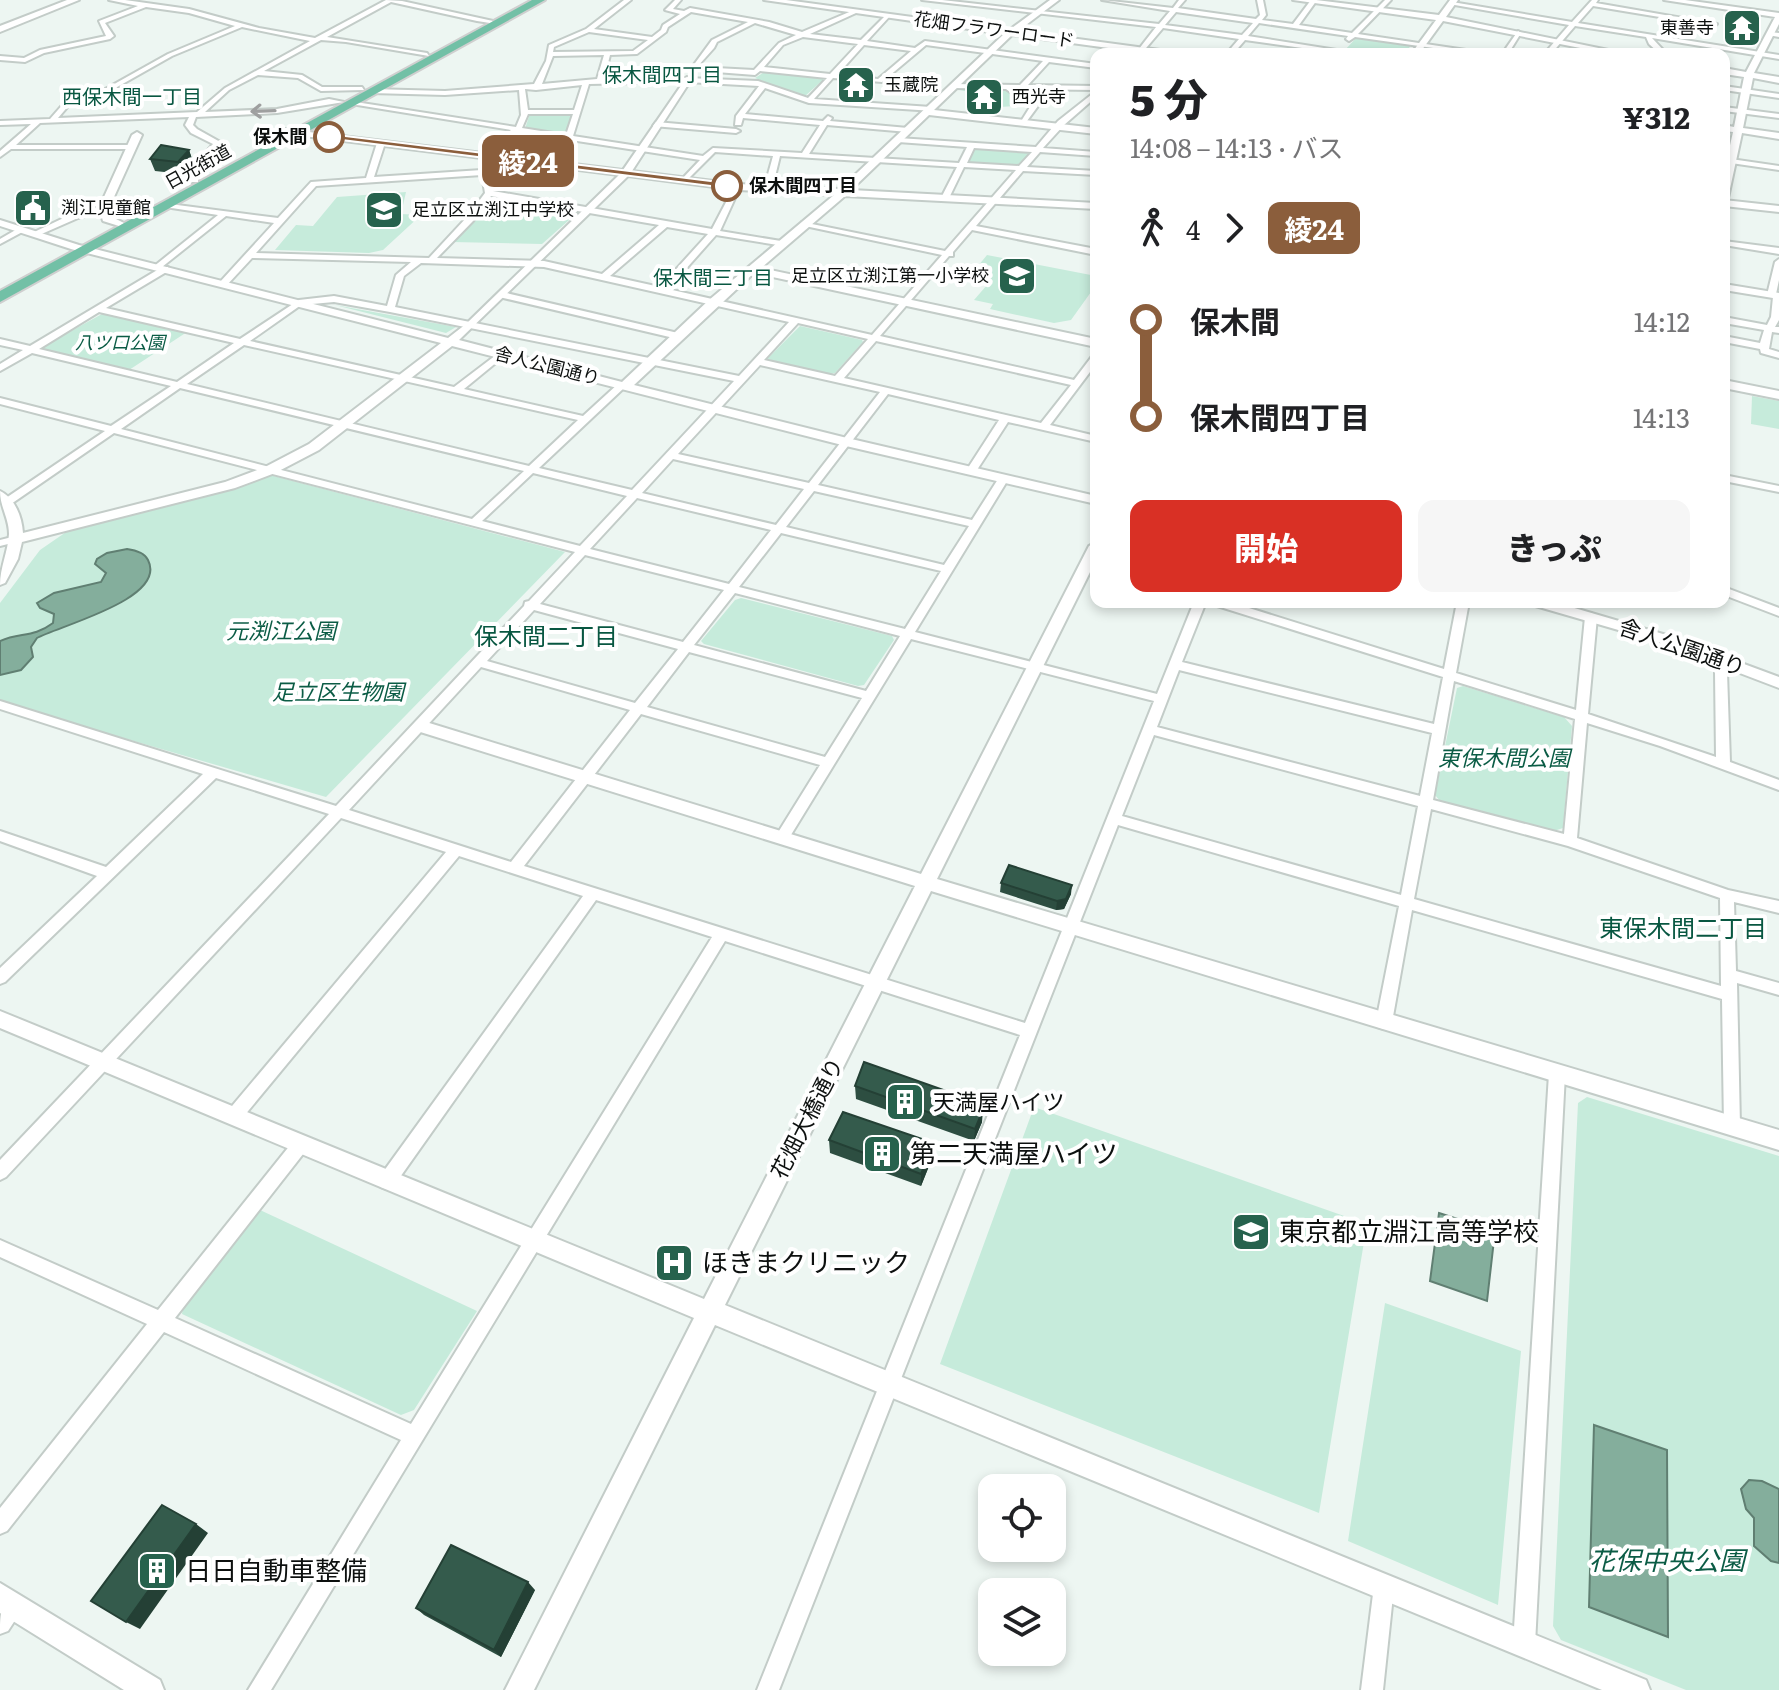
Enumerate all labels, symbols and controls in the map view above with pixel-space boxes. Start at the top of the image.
street label: 花畑フラワーロード [912,4,1076,53]
temple icon: 東善寺 [1721,7,1763,49]
place label: 東善寺 [1660,13,1714,40]
district label: 保木間四丁目 [602,58,722,88]
temple icon: 玉蔵院 [835,64,877,106]
text: 5 分 [1130,64,1208,130]
place label: 玉蔵院 [884,70,938,97]
temple icon: 西光寺 [963,76,1005,118]
district label: 西保木間一丁目 [62,80,202,110]
place label: 西光寺 [1012,82,1066,109]
text: ¥312 [1622,94,1690,138]
one-way arrow [250,104,277,119]
place label: 保木間 [253,122,307,149]
marker: 保木間 [314,122,344,152]
text: 14:08 – 14:13 · バス [1130,127,1344,166]
line badge: 綾24 [482,135,574,187]
street label: 日光街道 [159,136,235,195]
text: 綾24 [498,140,558,182]
marker: 保木間四丁目 [712,171,742,201]
place label: 保木間四丁目 [749,171,857,198]
public building icon: 渕江児童館 [12,187,54,229]
school or university icon: 足立区立渕江中学校 [363,189,405,231]
place label: 渕江児童館 [61,193,151,220]
place label: 足立区立渕江中学校 [412,195,574,222]
icon: walk [1130,206,1174,250]
icon: forward [1212,206,1256,250]
text: 綾24 [1284,207,1344,249]
text: 4 [1186,209,1200,248]
school or university icon: 足立区立渕江第一小学校 [996,255,1038,297]
district label: 保木間三丁目 [653,261,773,291]
place label: 足立区立渕江第一小学校 [791,261,989,288]
text: 保木間 [1190,298,1280,342]
text: 14:12 [1634,301,1690,340]
park label: 八ツ口公園 [75,328,168,355]
street label: 舎人公園通り [492,338,603,391]
text: 保木間四丁目 [1190,394,1370,438]
text: 14:13 [1633,397,1690,436]
button: 開始 [1130,500,1402,592]
button: きっぷ [1418,500,1690,592]
street label: 舎人公園通り [1615,608,1750,683]
park label: 元渕江公園 [226,613,339,646]
district label: 保木間二丁目 [474,617,618,652]
park label: 足立区生物園 [272,674,407,707]
park label: 東保木間公園 [1438,740,1573,773]
district label: 東保木間二丁目 [1599,909,1767,944]
street label: 花畑大橋通り [761,1051,850,1184]
building icon: 天満屋ハイツ [884,1081,926,1123]
place label: 天満屋ハイツ [933,1084,1065,1117]
place label: 第二天満屋ハイツ [910,1132,1117,1171]
building icon: 第二天満屋ハイツ [861,1133,903,1175]
place label: 東京都立淵江高等学校 [1279,1210,1539,1249]
school or university icon: 東京都立淵江高等学校 [1230,1211,1272,1253]
place label: ほきまクリニック [702,1241,910,1280]
hospital icon: ほきまクリニック [653,1242,695,1284]
map controls [978,1474,1066,1666]
button: locate [978,1474,1066,1562]
park label: 花保中央公園 [1589,1539,1749,1578]
place label: 日日自動車整備 [185,1549,367,1588]
building icon: 日日自動車整備 [136,1550,178,1592]
button: layers [978,1578,1066,1666]

